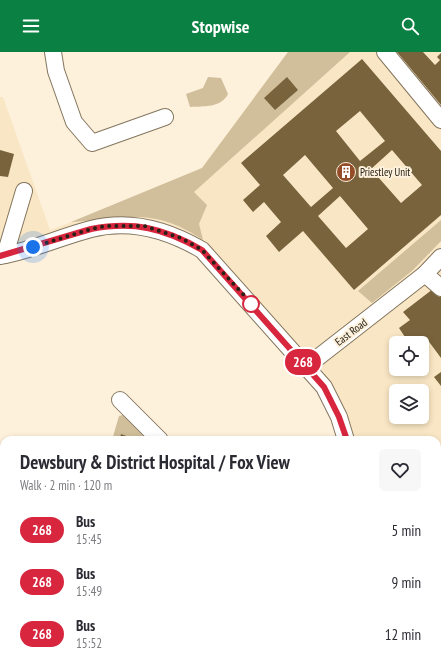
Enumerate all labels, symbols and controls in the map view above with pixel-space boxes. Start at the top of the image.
icon: menu [20,15,42,37]
text: Stopwise [192,15,249,38]
icon: search [399,15,421,37]
building icon: Priestley Unit [335,161,357,183]
place label: Priestley Unit [360,165,410,179]
your location [23,237,43,257]
unlabelled marker [242,295,260,313]
street label: East Road [332,315,370,349]
map controls [389,336,429,424]
button: locate [389,336,429,376]
line badge: 268 [280,349,326,375]
text: 268 [293,353,313,371]
button: layers [389,384,429,424]
button: heart [379,449,421,491]
text: Dewsbury & District Hospital / Fox View [20,450,290,474]
text: Walk · 2 min · 120 m [20,477,112,494]
text: Bus [76,512,95,531]
text: 268 [32,521,52,539]
text: 5 min [391,521,421,540]
text: 15:45 [76,531,102,548]
text: Bus [76,564,95,583]
text: 268 [32,573,52,591]
text: 9 min [391,573,421,592]
text: 15:49 [76,583,102,600]
text: Bus [76,616,95,635]
text: 268 [32,625,52,643]
text: 12 min [385,625,421,644]
text: 15:52 [76,635,102,652]

